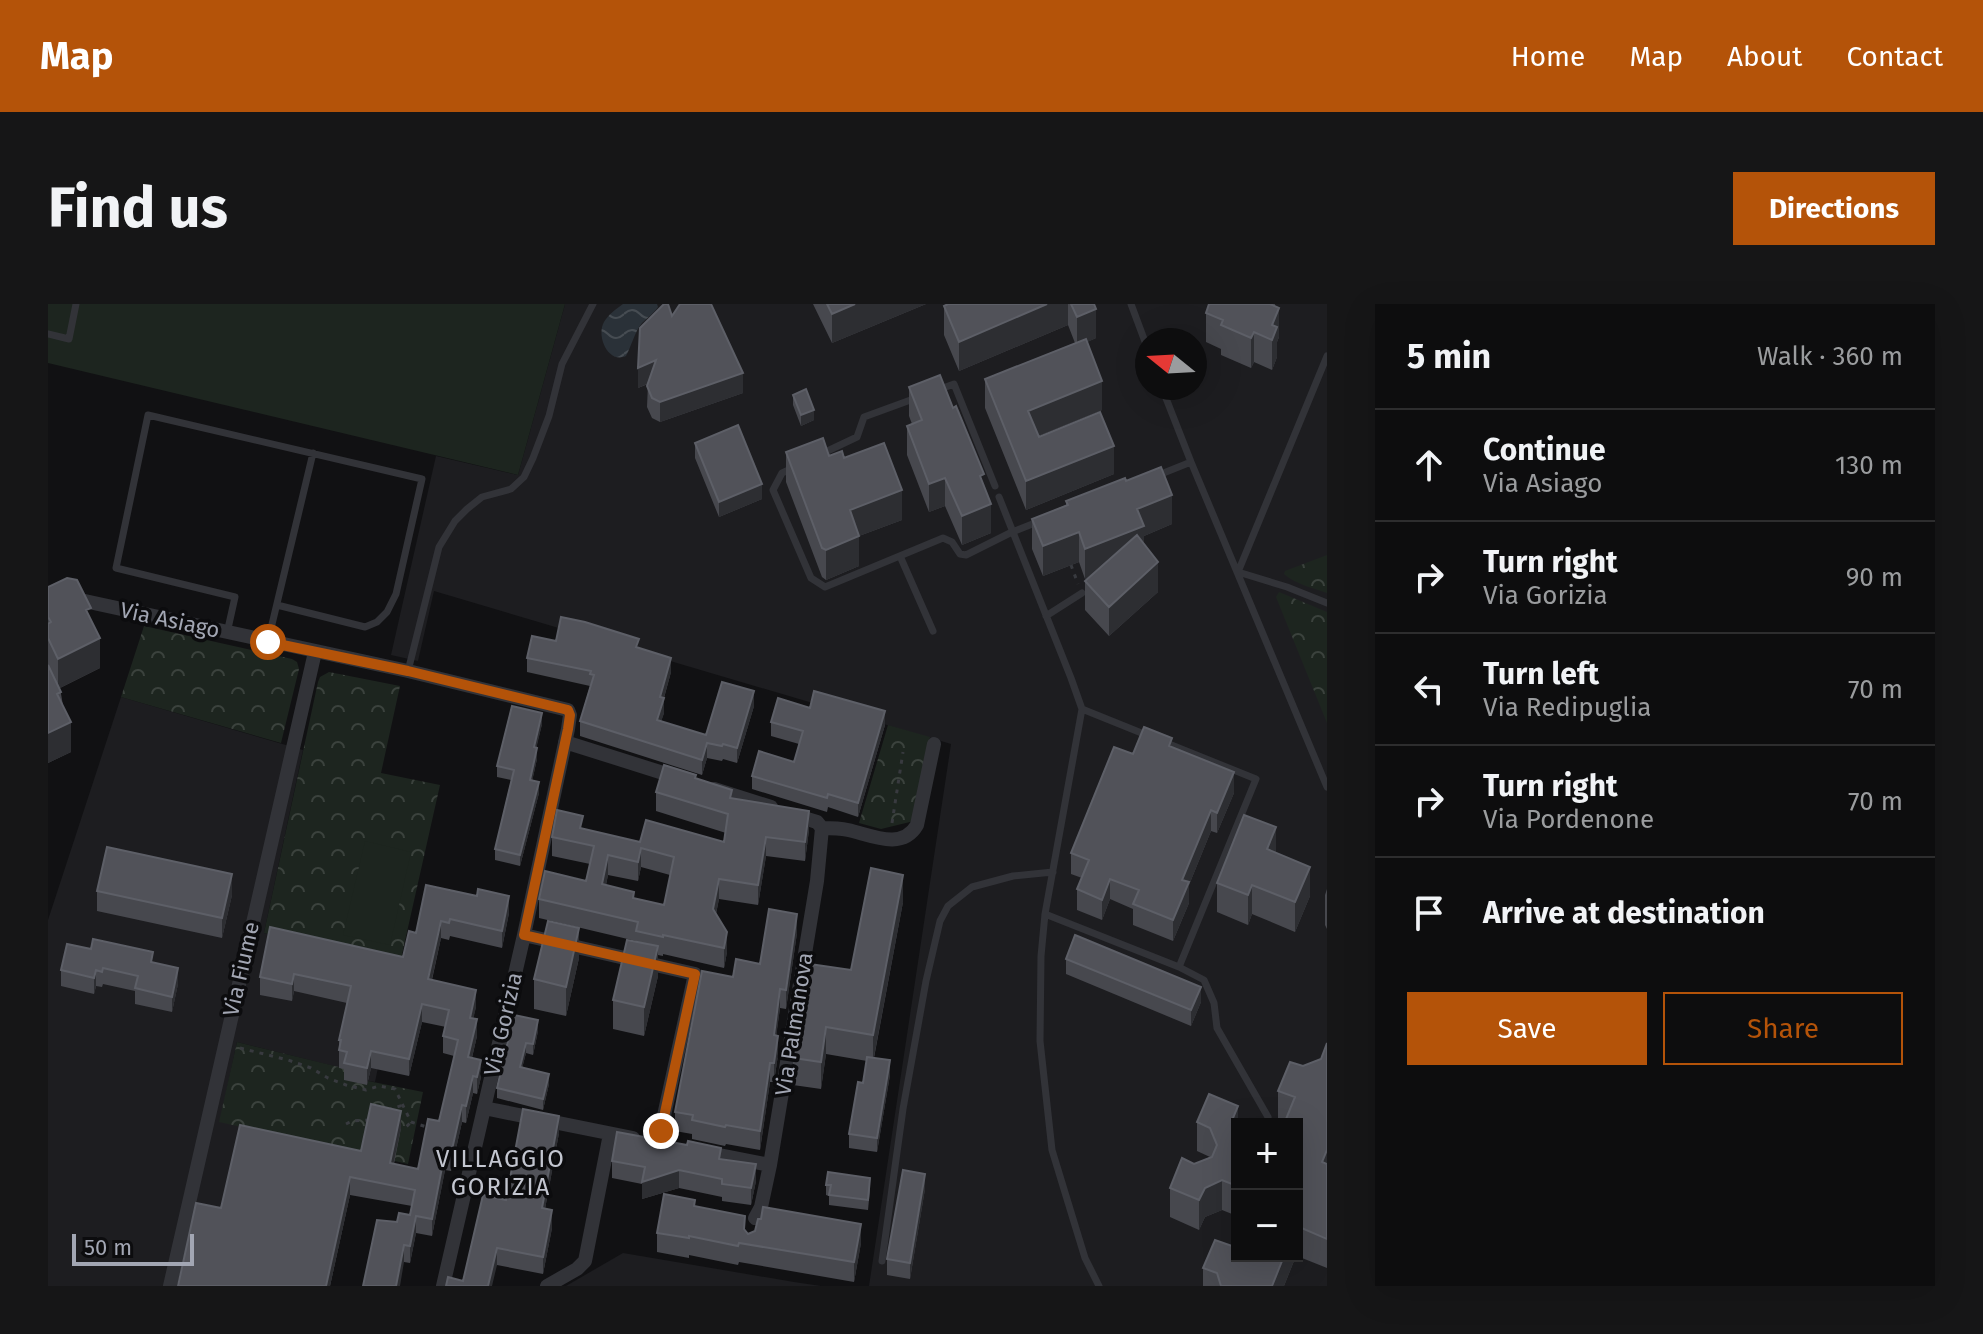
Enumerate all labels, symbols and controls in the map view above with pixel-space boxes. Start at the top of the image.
text: Map [40,33,113,79]
text: Home [1511,40,1585,73]
text: Map [1629,40,1683,73]
text: About [1727,40,1802,73]
text: Contact [1846,40,1943,73]
button: Directions [1733,172,1935,245]
text: Find us [48,175,228,242]
north arrow [1135,328,1207,400]
text: 5 min [1407,336,1491,377]
text: Walk · 360 m [1757,341,1903,372]
text: Continue [1483,432,1606,468]
icon: ahead [1407,443,1451,487]
text: 130 m [1835,450,1903,481]
text: Via Asiago [1483,468,1602,499]
text: Turn right [1483,544,1618,580]
icon: right [1407,555,1451,599]
text: 90 m [1846,562,1903,593]
text: Via Gorizia [1483,580,1608,611]
street label: Via Asiago [118,596,222,644]
route start [250,624,286,660]
text: Turn left [1483,656,1599,692]
icon: left [1407,667,1451,711]
text: 70 m [1848,674,1903,705]
text: Via Redipuglia [1483,692,1651,723]
text: Turn right [1483,768,1618,804]
icon: right [1407,779,1451,823]
text: 70 m [1848,786,1903,817]
text: Via Pordenone [1483,804,1654,835]
icon: arrive [1407,891,1451,935]
text: Arrive at destination [1483,895,1765,931]
street label: Via Fiume [217,919,265,1019]
street label: Via Palmanova [769,950,819,1098]
street label: Via Gorizia [478,970,528,1078]
button: Save [1407,992,1647,1065]
button: Share [1663,992,1903,1065]
route end [643,1113,679,1149]
map controls [1231,1118,1303,1262]
button: + [1231,1118,1303,1190]
district label: VILLAGGIO GORIZIA [436,1145,566,1201]
button: − [1231,1190,1303,1262]
scale bar [72,1230,194,1266]
text: 50 m [84,1234,132,1261]

